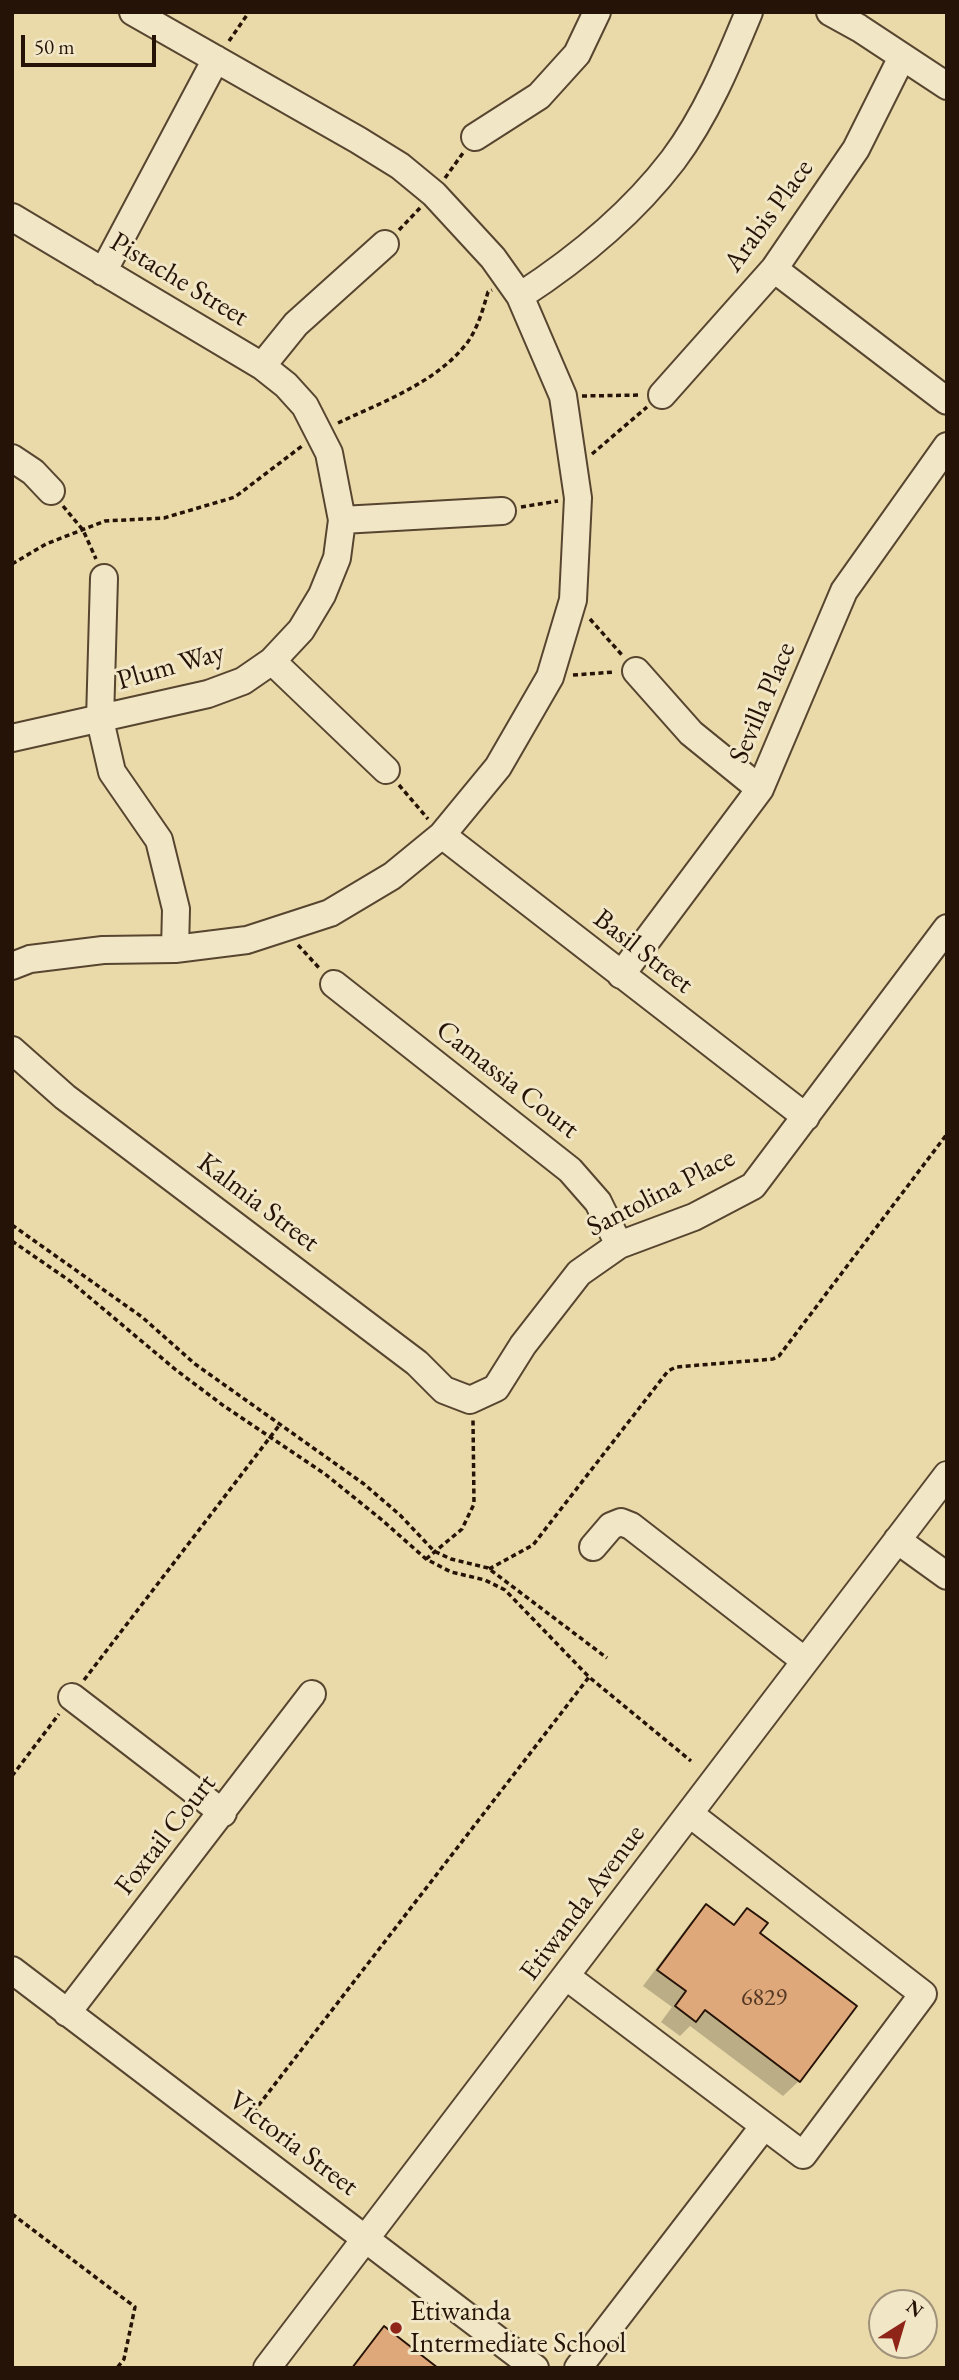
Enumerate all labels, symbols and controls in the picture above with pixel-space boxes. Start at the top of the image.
scale bar [24,21,159,65]
text: 50 m [34,33,75,60]
street label: Arabis Place [717,153,821,279]
street label: Pistache Street [104,226,254,334]
street label: Plum Way [113,636,229,698]
street label: Sevilla Place [722,637,804,769]
street label: Basil Street [586,903,700,1001]
street label: Camassia Court [429,1014,585,1146]
street label: Santolina Place [581,1141,741,1245]
street label: Kalmia Street [190,1146,326,1260]
street label: Foxtail Court [108,1768,224,1902]
street label: Etiwanda Avenue [513,1818,653,1988]
house number: 6829 [741,1984,787,2012]
street label: Victoria Street [222,2084,364,2204]
north arrow [868,2289,938,2359]
text: N [901,2294,928,2323]
place label: Etiwanda Intermediate School [410,2295,626,2361]
marker: Etiwanda Intermediate School [388,2320,404,2336]

